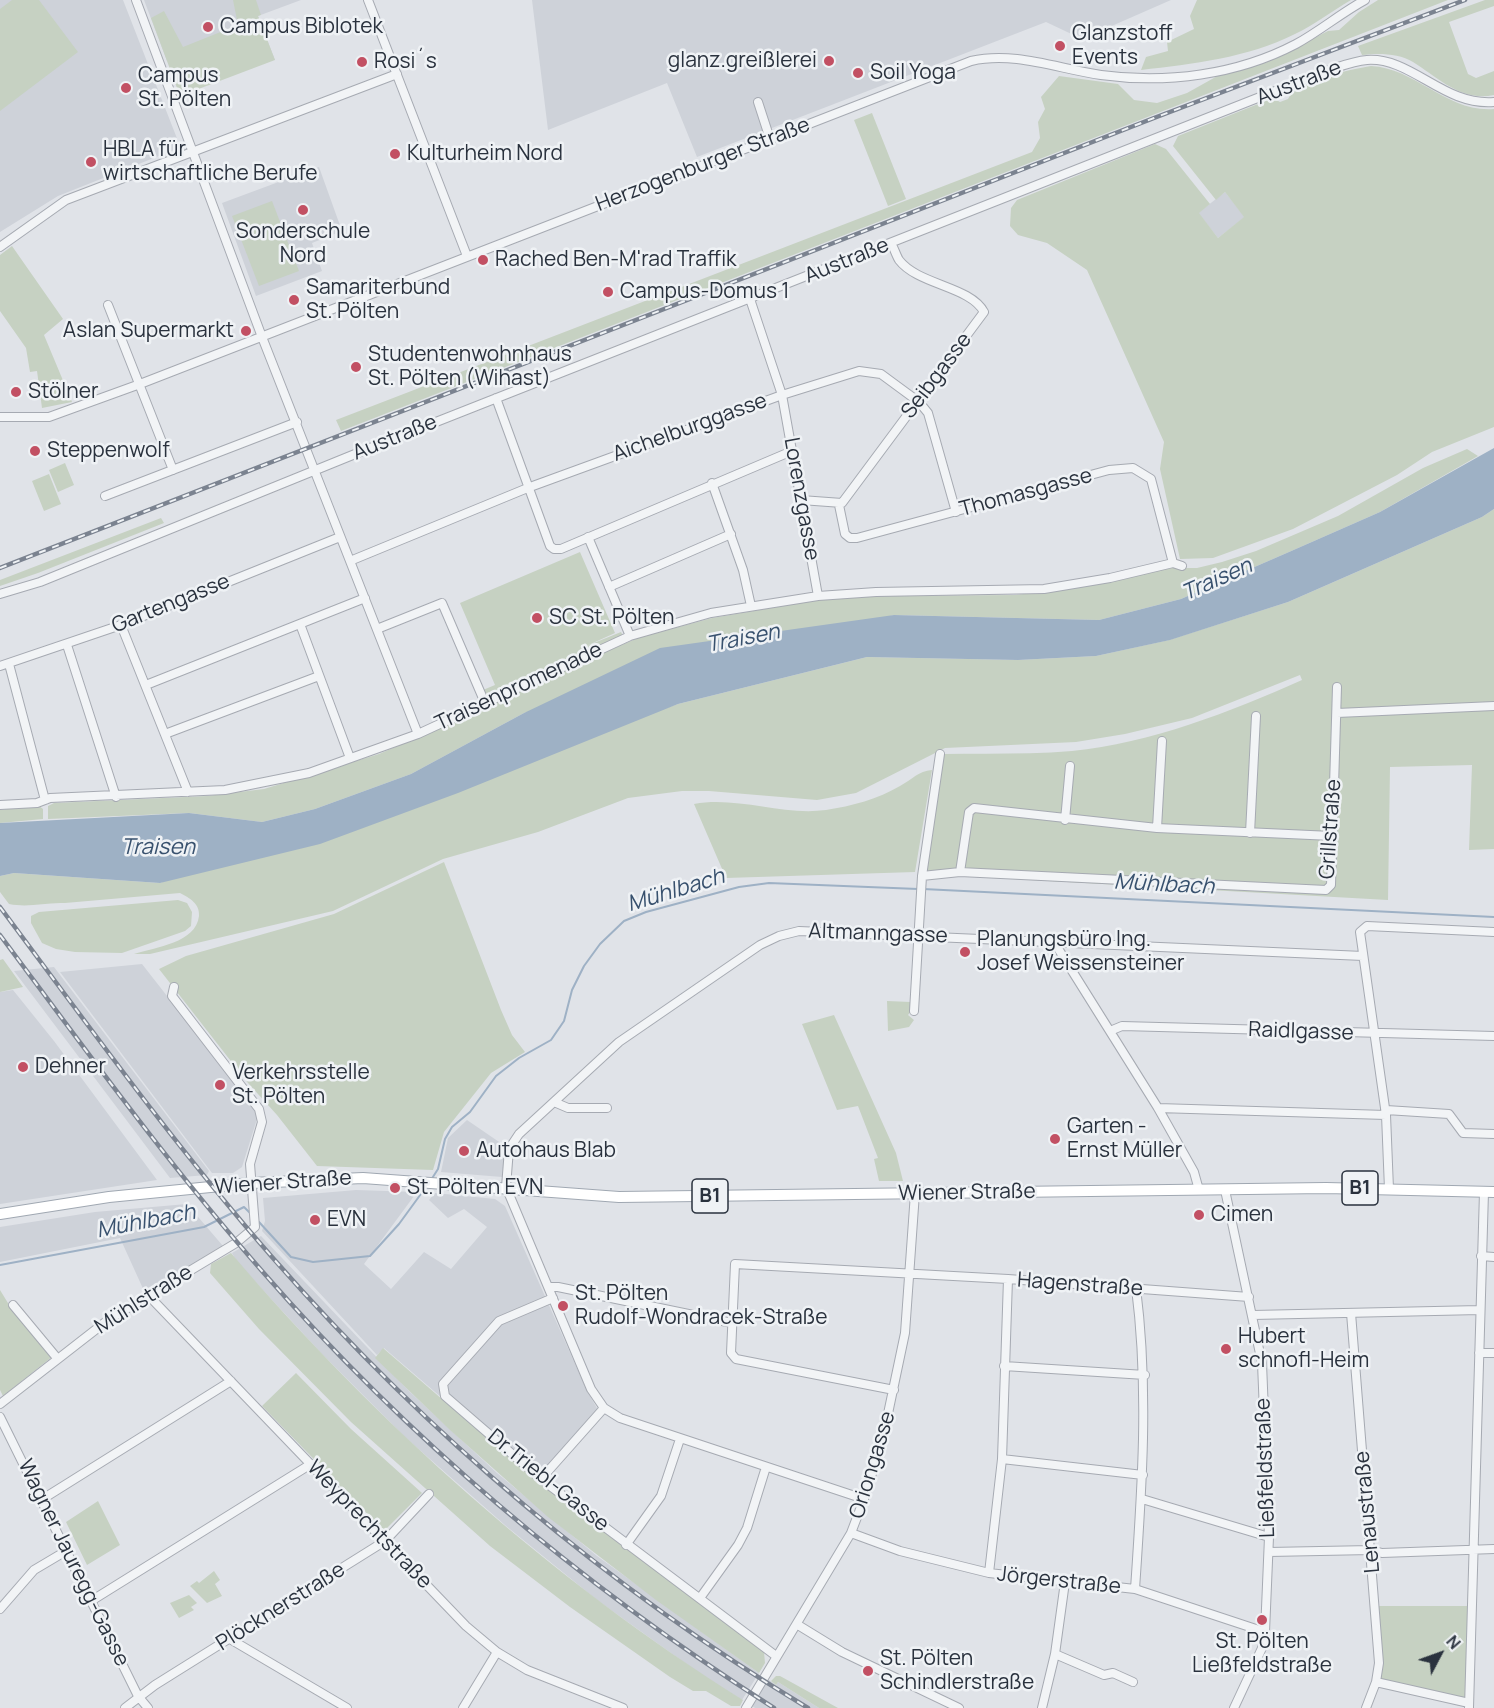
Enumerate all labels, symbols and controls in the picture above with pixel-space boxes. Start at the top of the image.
place label: Campus Biblotek [220,14,383,40]
marker: Campus Biblotek [201,20,215,34]
place label: Glanzstoff Events [1072,21,1172,71]
marker: Glanzstoff Events [1053,39,1067,53]
place label: glanz.greißlerei [668,48,817,74]
place label: Rosi´s [374,49,437,75]
marker: glanz.greißlerei [822,54,836,68]
marker: Rosi´s [355,55,369,69]
street label: Austraße [1253,55,1345,111]
place label: Soil Yoga [870,60,956,86]
place label: Campus St. Pölten [138,63,231,113]
marker: Soil Yoga [851,66,865,80]
marker: Campus St. Pölten [119,81,133,95]
street label: Herzogenburger Straße [592,113,814,217]
place label: HBLA für wirtschaftliche Berufe [103,137,318,187]
place label: Kulturheim Nord [407,141,563,167]
marker: Kulturheim Nord [388,147,402,161]
marker: HBLA für wirtschaftliche Berufe [84,155,98,169]
marker: Sonderschule Nord [296,203,310,217]
place label: Sonderschule Nord [236,219,370,269]
street label: Austraße [801,233,893,289]
place label: Rached Ben-M'rad Traffik [495,247,736,273]
marker: Rached Ben-M'rad Traffik [476,253,490,267]
place label: Samariterbund St. Pölten [306,275,450,325]
place label: Campus-Domus 1 [620,279,789,305]
marker: Campus-Domus 1 [601,285,615,299]
marker: Samariterbund St. Pölten [287,293,301,307]
place label: Aslan Supermarkt [63,318,234,344]
marker: Aslan Supermarkt [239,324,253,338]
street label: Seibgasse [897,328,977,424]
place label: Studentenwohnhaus St. Pölten (Wihast) [368,342,572,392]
marker: Studentenwohnhaus St. Pölten (Wihast) [349,360,363,374]
place label: Stölner [28,379,99,405]
marker: Stölner [9,385,23,399]
street label: Aichelburggasse [609,388,771,468]
street label: Austraße [349,410,441,466]
street label: Lorenzgasse [778,436,824,562]
place label: Steppenwolf [47,438,170,464]
marker: Steppenwolf [28,444,42,458]
street label: Thomasgasse [957,463,1095,523]
water label: Traisen [1178,553,1256,607]
street label: Gartengasse [108,569,234,639]
place label: SC St. Pölten [549,605,674,631]
marker: SC St. Pölten [530,611,544,625]
water label: Traisen [704,619,782,659]
street label: Traisenpromenade [431,637,607,737]
street label: Grillstraße [1315,778,1347,880]
water label: Traisen [121,835,195,861]
water label: Mühlbach [624,864,728,918]
water label: Mühlbach [1113,869,1215,901]
street label: Altmanngasse [808,919,948,949]
place label: Planungsbüro Ing. Josef Weissensteiner [977,927,1184,977]
marker: Planungsbüro Ing. Josef Weissensteiner [958,945,972,959]
street label: Raidlgasse [1248,1018,1354,1046]
place label: Dehner [35,1054,106,1080]
marker: Dehner [16,1060,30,1074]
place label: Verkehrsstelle St. Pölten [232,1060,370,1110]
marker: Verkehrsstelle St. Pölten [213,1078,227,1092]
place label: Garten - Ernst Müller [1067,1114,1182,1164]
marker: Garten - Ernst Müller [1048,1132,1062,1146]
place label: Autohaus Blab [476,1138,616,1164]
marker: Autohaus Blab [457,1144,471,1158]
street label: Wiener Straße [214,1166,352,1200]
road number: B1 [1342,1171,1378,1205]
place label: St. Pölten EVN [407,1175,543,1201]
road number: B1 [692,1179,728,1213]
street label: Wiener Straße [898,1179,1036,1207]
marker: St. Pölten EVN [388,1181,402,1195]
water label: Mühlbach [94,1199,198,1245]
place label: Cimen [1211,1202,1273,1228]
place label: EVN [327,1207,366,1233]
marker: Cimen [1192,1208,1206,1222]
marker: EVN [308,1213,322,1227]
street label: Mühlstraße [90,1260,198,1340]
street label: Hagenstraße [1016,1268,1144,1302]
place label: St. Pölten Rudolf-Wondracek-Straße [575,1281,827,1331]
marker: St. Pölten Rudolf-Wondracek-Straße [556,1299,570,1313]
place label: Hubert schnofl-Heim [1238,1324,1369,1374]
marker: Hubert schnofl-Heim [1219,1342,1233,1356]
street label: Ließfeldstraße [1251,1397,1281,1539]
street label: Oriongasse [845,1408,901,1522]
street label: Dr.Triebl-Gasse [482,1424,614,1538]
street label: Lenaustraße [1350,1450,1386,1574]
street label: Wagner Jauregg-Gasse [12,1455,134,1671]
street label: Weyprechtstraße [301,1455,437,1595]
street label: Plöcknerstraße [212,1557,350,1657]
street label: Jörgerstraße [996,1562,1122,1600]
marker: St. Pölten Ließfeldstraße [1255,1613,1269,1627]
north arrow [1410,1624,1470,1684]
place label: St. Pölten Ließfeldstraße [1192,1629,1332,1679]
text: N [1442,1631,1466,1654]
place label: St. Pölten Schindlerstraße [880,1646,1034,1696]
marker: St. Pölten Schindlerstraße [861,1664,875,1678]

